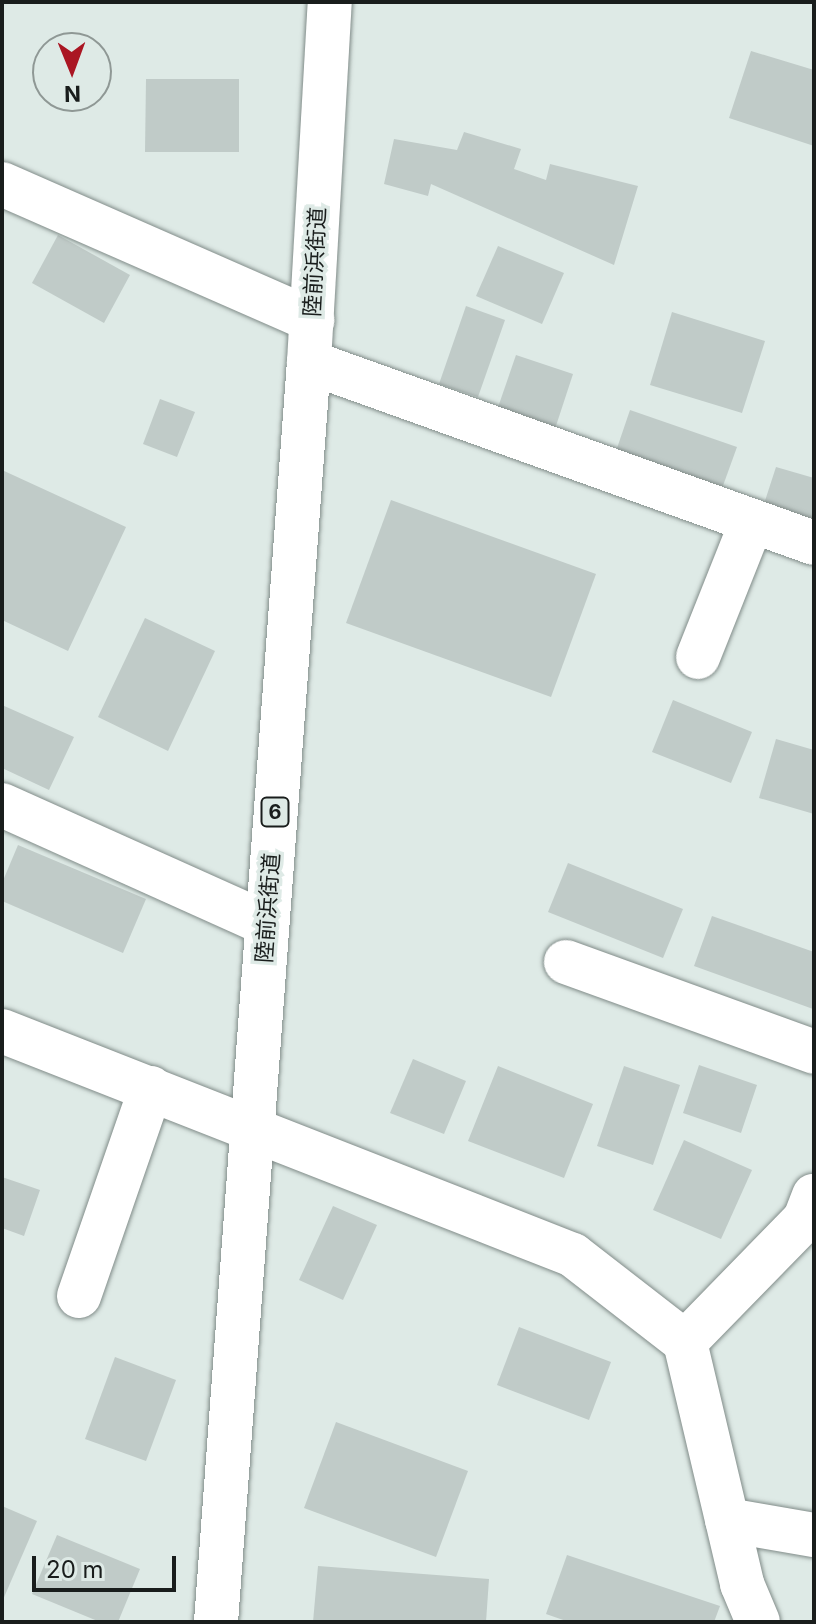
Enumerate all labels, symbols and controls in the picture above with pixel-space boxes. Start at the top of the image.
north arrow [32,32,112,112]
text: N [64,81,81,107]
street label: 陸前浜街道 [299,206,331,318]
road number: 6 [259,796,291,828]
street label: 陸前浜街道 [251,852,285,964]
scale bar [36,1540,180,1590]
text: 20 m [46,1555,104,1584]

